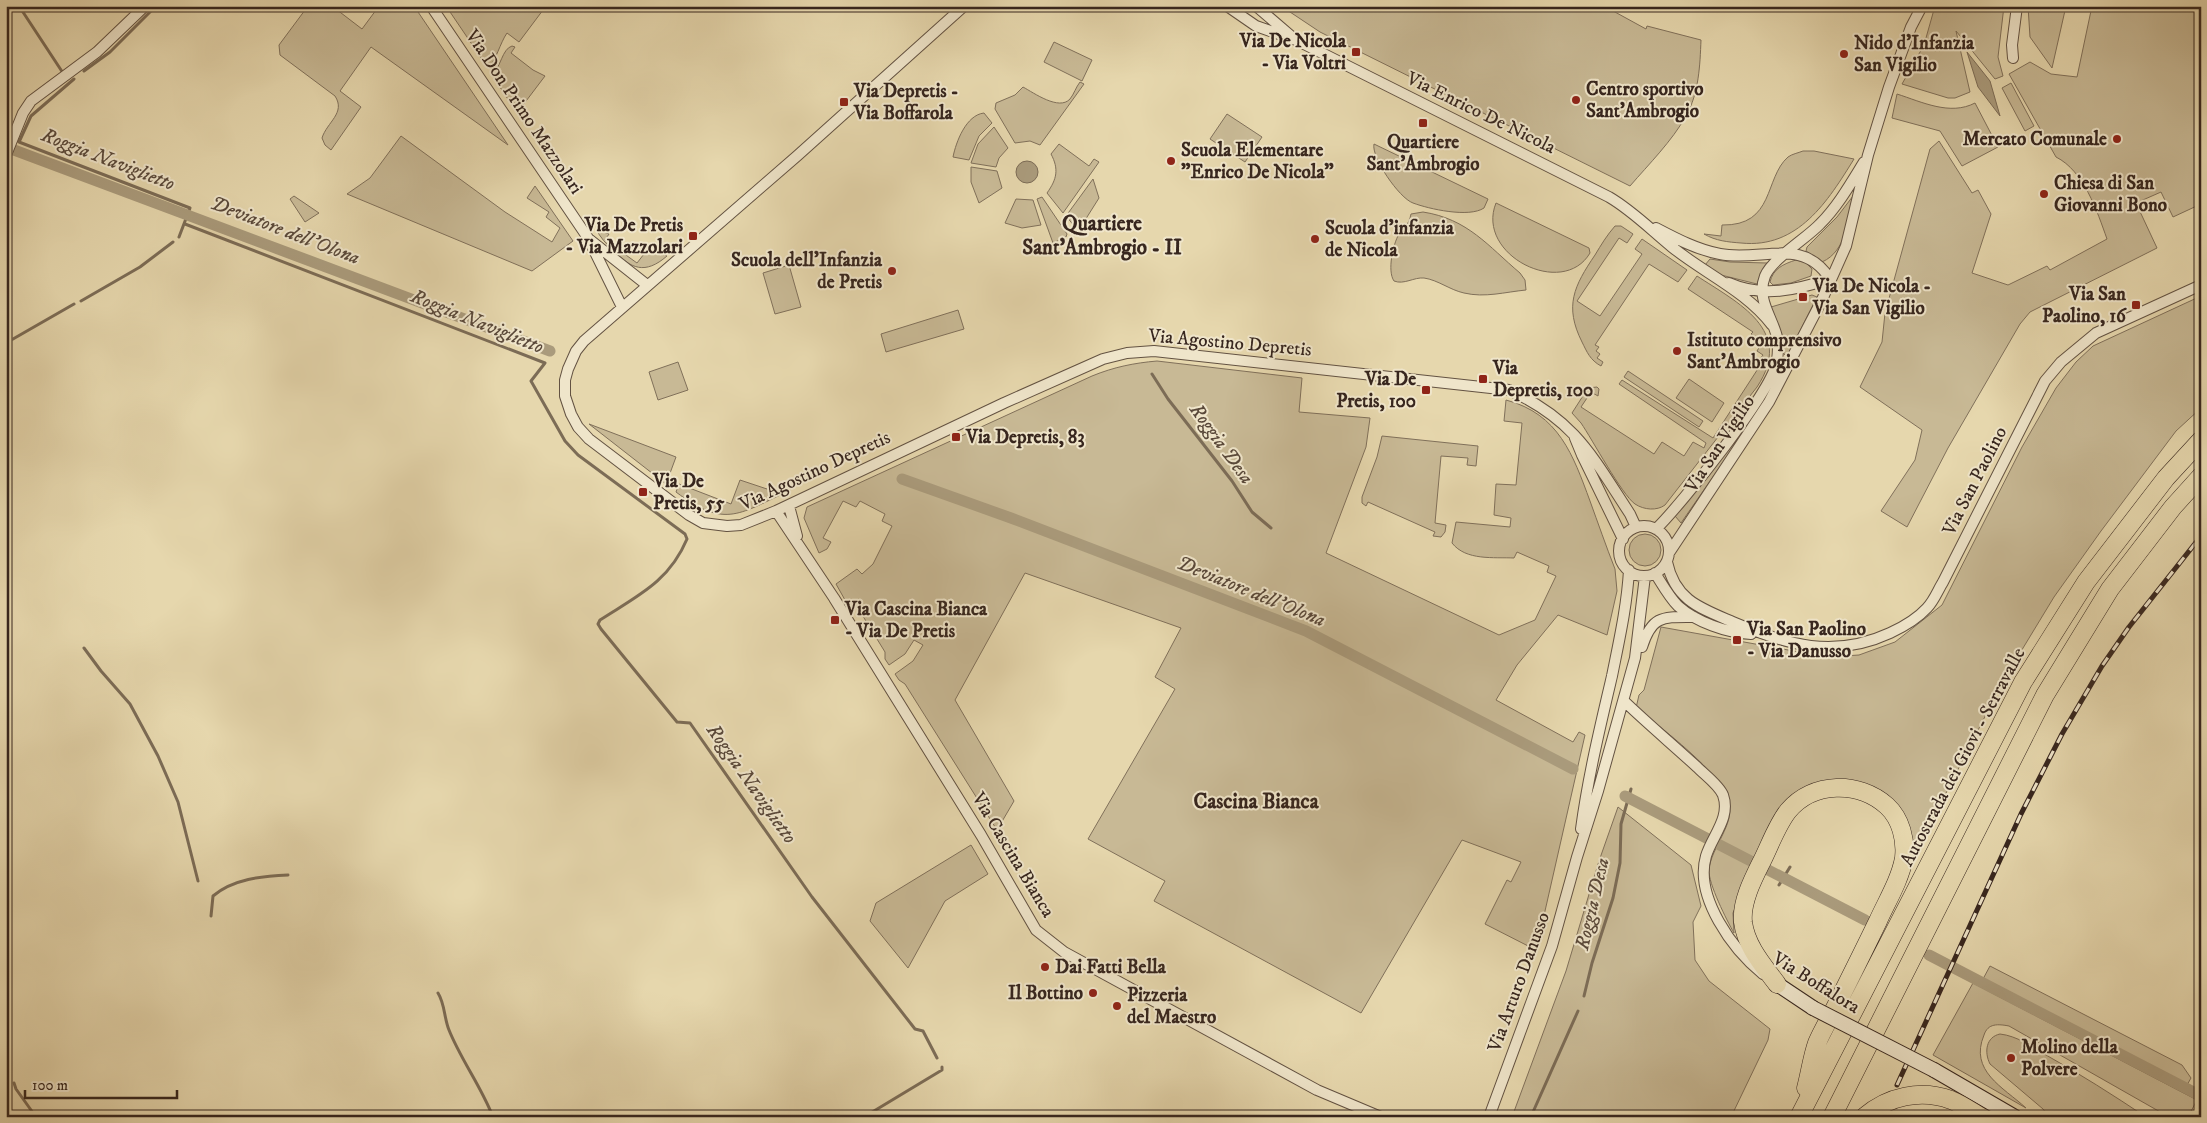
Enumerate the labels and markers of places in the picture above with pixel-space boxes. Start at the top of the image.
place label: Via De Nicola - Via Voltri [1239,30,1347,75]
place label: Nido d'Infanzia San Vigilio [1854,32,1975,77]
marker: Via De Nicola - Via Voltri [1350,46,1362,58]
marker: Nido d'Infanzia San Vigilio [1838,48,1850,60]
place label: Centro sportivo Sant'Ambrogio [1586,78,1703,123]
place label: Via Depretis - Via Boffarola [853,80,958,125]
marker: Centro sportivo Sant'Ambrogio [1570,94,1582,106]
marker: Via Depretis - Via Boffarola [838,96,850,108]
marker: Quartiere Sant'Ambrogio [1417,117,1429,129]
place label: Mercato Comunale [1963,128,2107,151]
place label: Quartiere Sant'Ambrogio [1366,131,1480,176]
marker: Mercato Comunale [2111,133,2123,145]
place label: Scuola Elementare "Enrico De Nicola" [1181,139,1334,184]
marker: Scuola Elementare "Enrico De Nicola" [1165,155,1177,167]
place label: Chiesa di San Giovanni Bono [2054,172,2167,217]
marker: Chiesa di San Giovanni Bono [2038,188,2050,200]
place label: Via De Pretis - Via Mazzolari [565,214,684,259]
place label: Scuola d'infanzia de Nicola [1325,217,1455,262]
marker: Via De Pretis - Via Mazzolari [687,230,699,242]
marker: Scuola d'infanzia de Nicola [1309,233,1321,245]
place label: Scuola dell’Infanzia de Pretis [731,249,883,294]
marker: Scuola dell’Infanzia de Pretis [886,265,898,277]
place label: Via De Nicola - Via San Vigilio [1812,275,1931,320]
place label: Via San Paolino, 16 [2042,283,2127,328]
marker: Via De Nicola - Via San Vigilio [1797,291,1809,303]
marker: Via San Paolino, 16 [2130,299,2142,311]
place label: Istituto comprensivo Sant'Ambrogio [1687,329,1842,374]
marker: Istituto comprensivo Sant'Ambrogio [1671,345,1683,357]
place label: Via Depretis, 100 [1492,357,1593,402]
place label: Via De Pretis, 100 [1336,368,1416,413]
marker: Via Depretis, 100 [1477,373,1489,385]
marker: Via De Pretis, 100 [1420,384,1432,396]
place label: Via Depretis, 83 [965,426,1084,449]
marker: Via Depretis, 83 [950,431,962,443]
place label: Via De Pretis, 55 [652,470,725,515]
marker: Via De Pretis, 55 [637,486,649,498]
place label: Via Cascina Bianca - Via De Pretis [844,598,988,643]
marker: Via Cascina Bianca - Via De Pretis [829,614,841,626]
place label: Via San Paolino - Via Danusso [1746,618,1866,663]
marker: Via San Paolino - Via Danusso [1731,634,1743,646]
place label: Dai Fatti Bella [1055,956,1167,979]
marker: Dai Fatti Bella [1039,961,1051,973]
place label: Il Bottino [1008,982,1083,1005]
place label: Pizzeria del Maestro [1127,984,1216,1029]
marker: Il Bottino [1087,987,1099,999]
marker: Pizzeria del Maestro [1111,1000,1123,1012]
place label: Molino della Polvere [2021,1036,2119,1081]
marker: Molino della Polvere [2005,1052,2017,1064]

